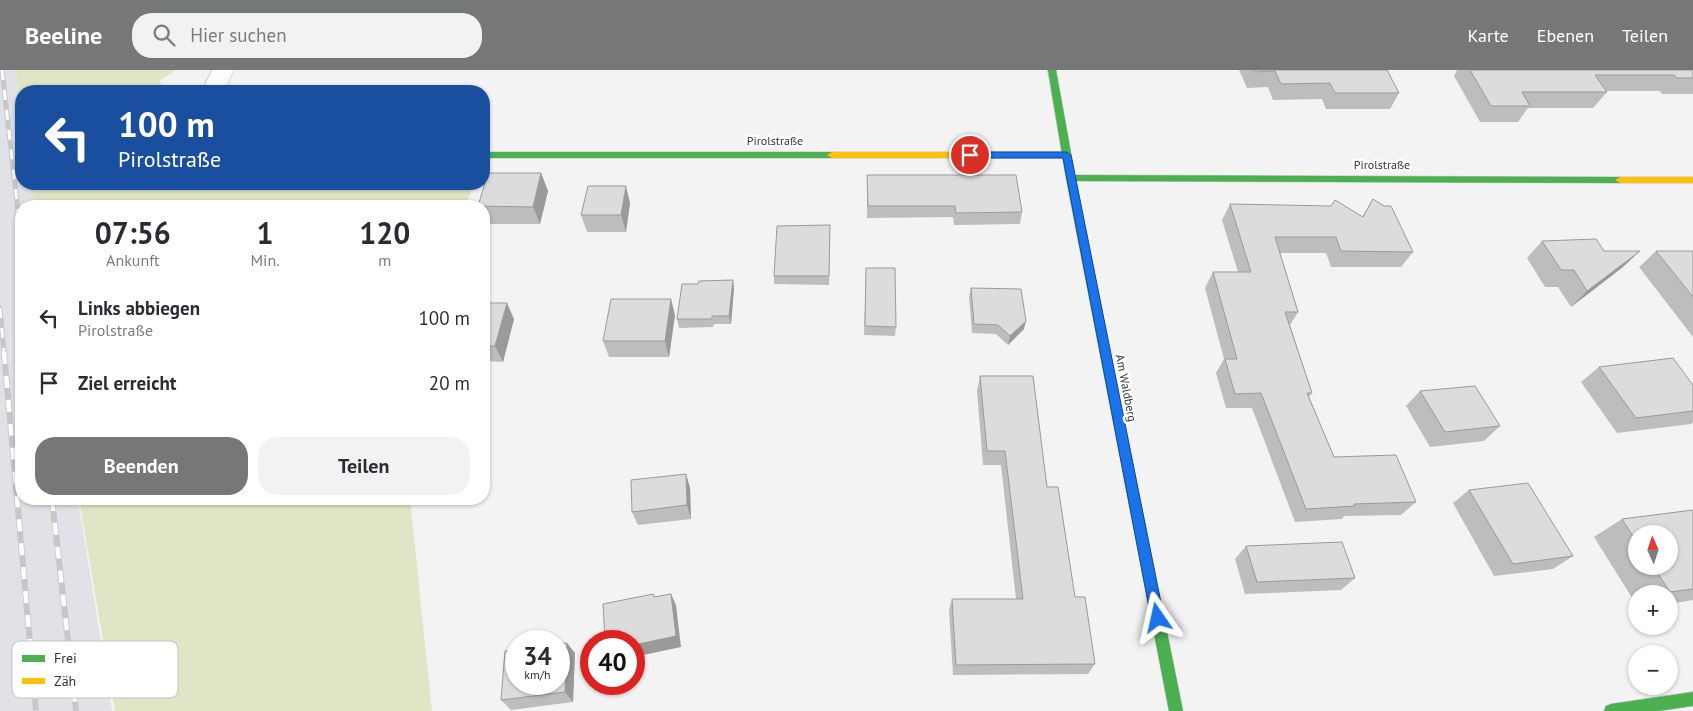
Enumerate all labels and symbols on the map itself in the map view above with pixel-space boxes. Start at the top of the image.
street label: Pirolstraße [747,133,803,148]
pin [949,134,991,176]
street label: Pirolstraße [1354,157,1410,172]
street label: Am Waldberg [1113,353,1140,423]
north arrow [1628,525,1678,575]
position arrow [1131,591,1183,643]
speed limit sign: 40 [580,630,645,695]
legend [12,641,178,698]
text: Frei [54,649,77,667]
text: Zäh [54,672,76,690]

